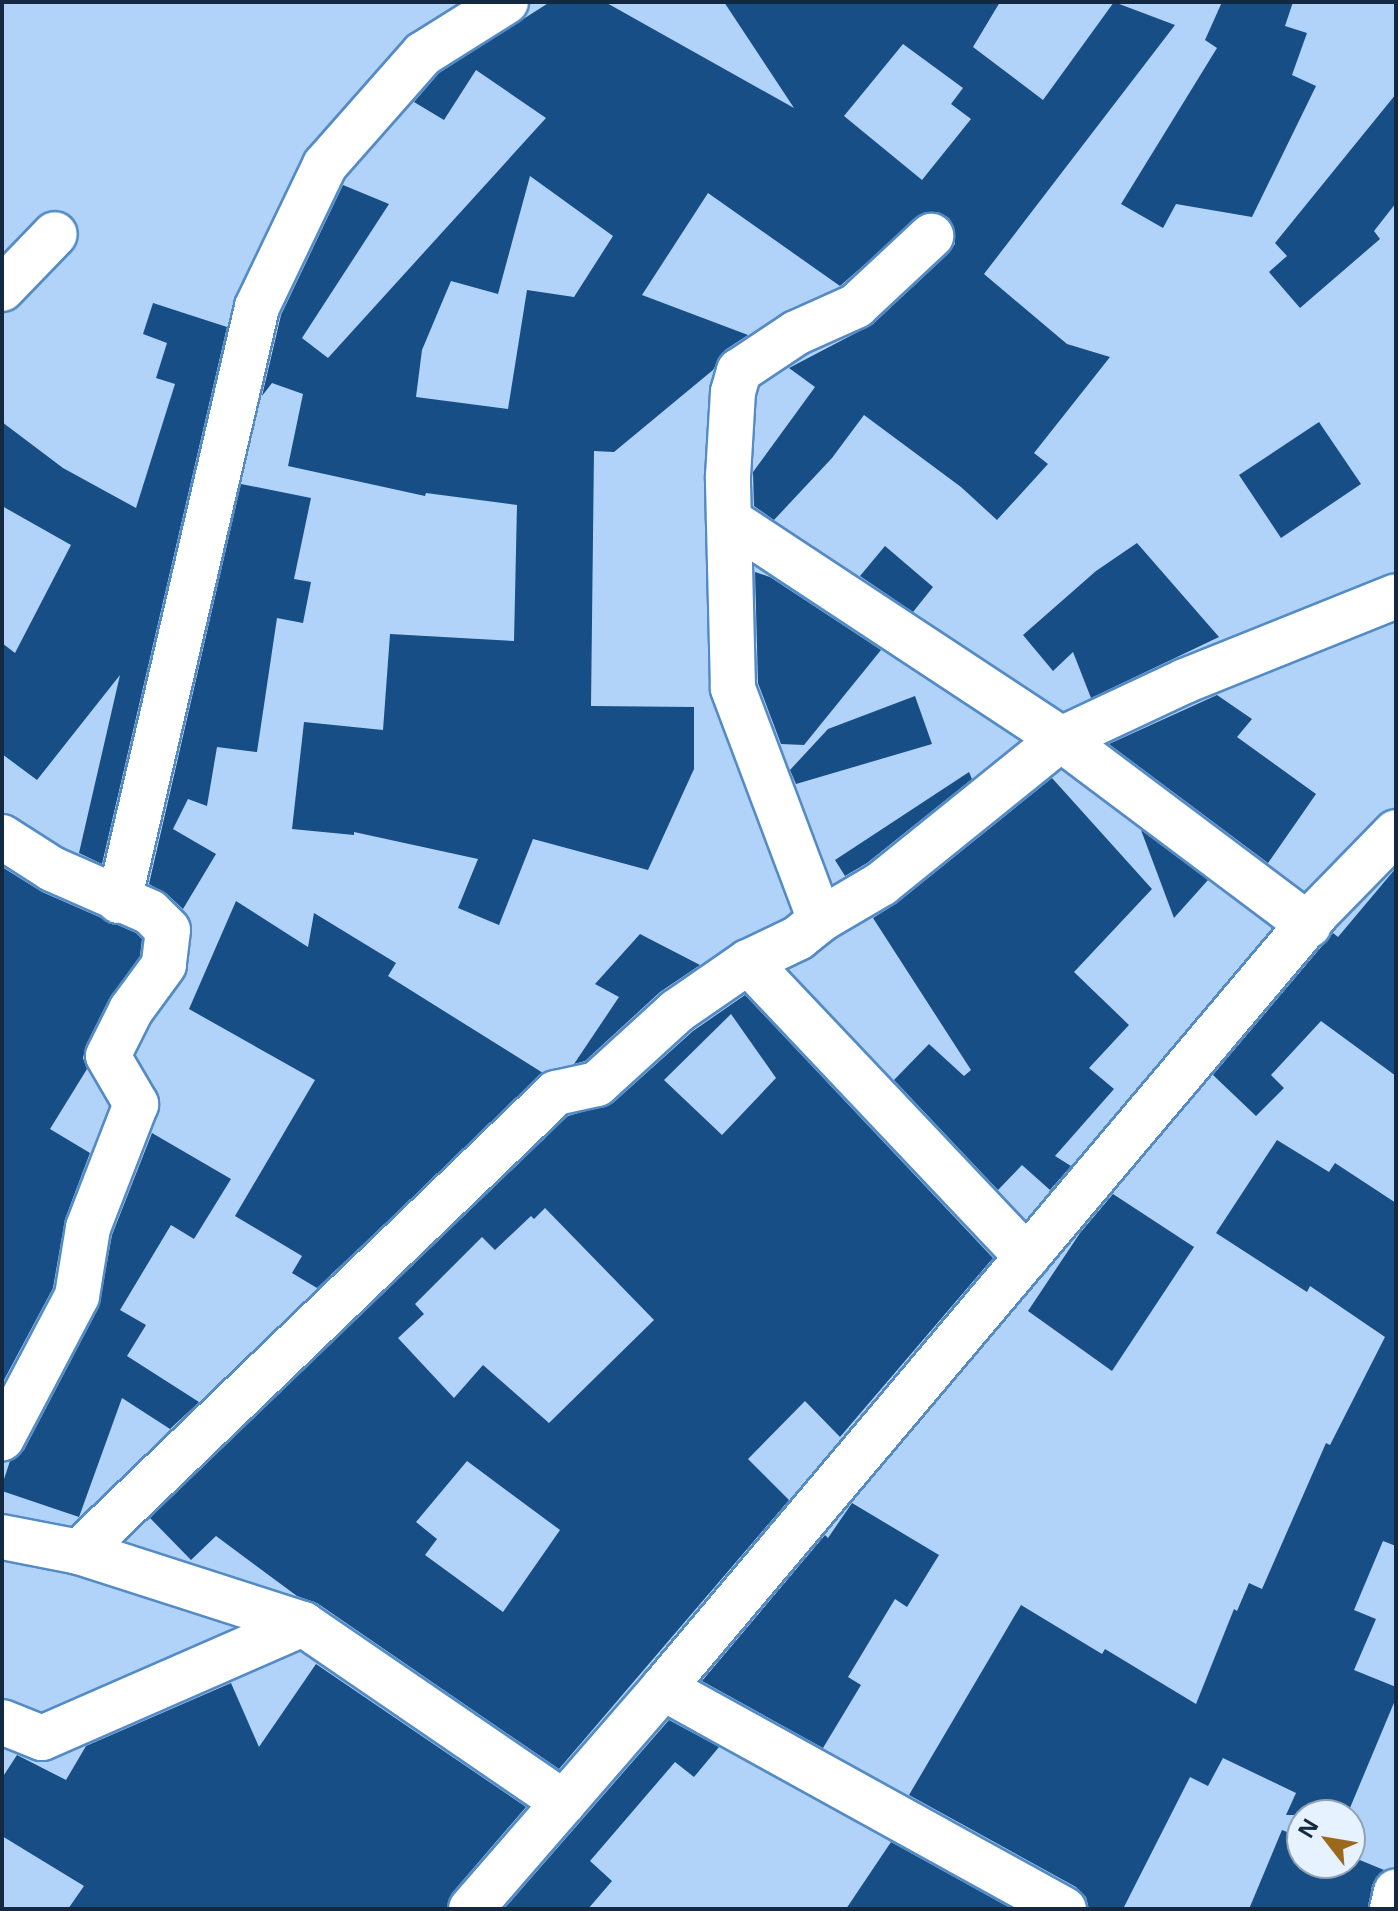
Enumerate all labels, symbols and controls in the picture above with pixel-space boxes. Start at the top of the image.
north arrow [1286,1799,1366,1879]
text: N [1290,1812,1325,1843]

